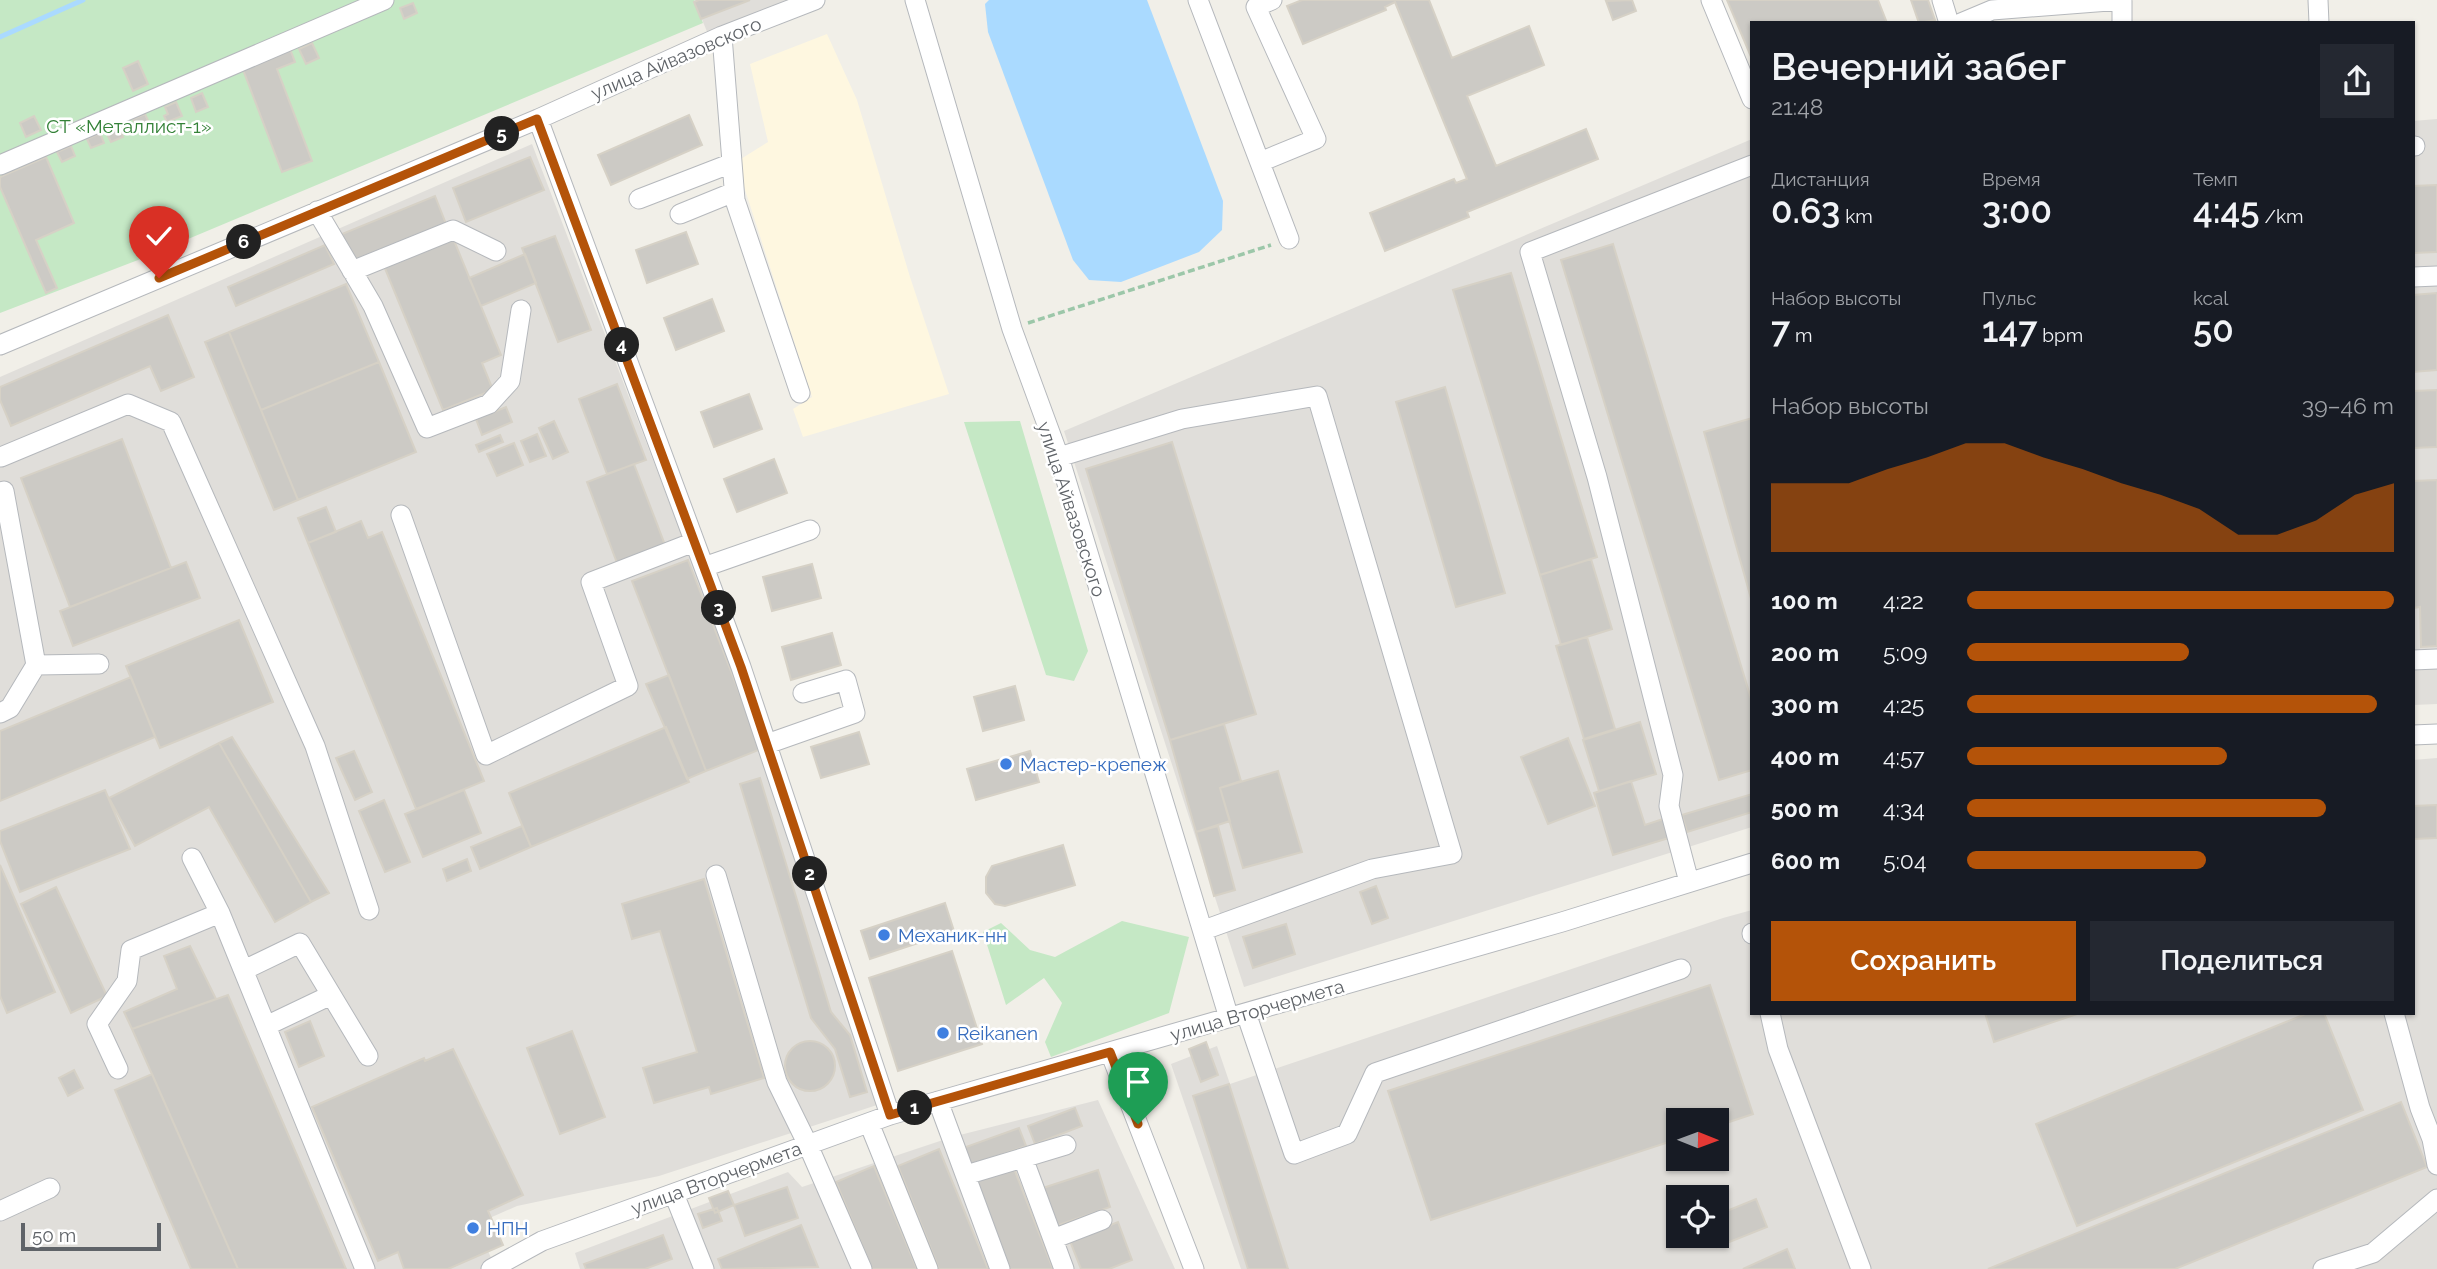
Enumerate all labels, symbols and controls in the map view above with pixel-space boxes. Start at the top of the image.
street label: улица Айвазовского [587,12,765,104]
text: Вечерний забег [1771,44,2066,89]
button: share [2320,44,2394,118]
text: 21:48 [1771,93,1823,120]
park label: СТ «Металлист-1» [46,115,212,137]
pin: 5 [484,116,520,152]
text: 5 [496,122,507,144]
text: Дистанция [1771,168,1870,190]
text: Время [1982,168,2041,190]
text: Темп [2193,168,2238,190]
text: 0.63 [1771,190,1840,231]
text: 3:00 [1982,190,2052,231]
text: 4:45 [2193,190,2260,231]
text: km [1840,205,1873,227]
text: /km [2260,205,2303,227]
pin [129,206,189,278]
icon: check [140,217,178,255]
pin: 6 [226,224,262,260]
text: 6 [238,230,249,252]
text: Набор высоты [1771,287,1901,309]
text: Пульс [1982,287,2036,309]
text: kcal [2193,287,2229,309]
text: 7 [1771,309,1790,350]
text: 147 [1982,309,2037,350]
text: 50 [2193,309,2234,350]
text: m [1790,324,1813,346]
text: bpm [2037,324,2083,346]
pin: 4 [604,328,640,362]
text: 4 [616,333,627,355]
text: Набор высоты [1771,392,1929,419]
text: 39–46 m [2302,392,2394,419]
street label: улица Айвазовского [1033,419,1111,599]
text: 100 m [1771,587,1838,614]
text: 4:22 [1883,587,1924,614]
pin: 3 [702,590,736,626]
text: 3 [713,596,724,618]
text: 200 m [1771,639,1839,666]
text: 5:09 [1883,639,1927,666]
text: 300 m [1771,691,1839,718]
text: 4:25 [1883,691,1924,718]
text: 400 m [1771,743,1839,770]
text: 4:57 [1883,743,1925,770]
place label: Мастер-крепеж [1020,753,1167,775]
marker: Мастер-крепеж [998,756,1014,772]
text: 500 m [1771,795,1839,822]
text: 4:34 [1883,795,1925,822]
text: 600 m [1771,847,1840,874]
text: 5:04 [1883,847,1927,874]
pin: 2 [792,856,828,892]
text: 2 [804,862,815,884]
button: Сохранить [1771,921,2076,1001]
button: Поделиться [2090,921,2394,1001]
place label: Механик-нн [898,924,1007,946]
marker: Механик-нн [876,927,892,943]
street label: улица Вторчермета [1168,975,1346,1045]
place label: Reikanen [957,1022,1038,1044]
marker: Reikanen [935,1025,951,1041]
pin [1108,1052,1168,1124]
icon: arrive [1119,1063,1157,1101]
pin: 1 [898,1090,932,1126]
text: 1 [910,1096,919,1118]
north arrow [1666,1108,1729,1171]
map controls [1666,1108,1729,1248]
street label: улица Вторчермета [628,1137,804,1219]
button: locate [1666,1185,1729,1248]
place label: НПН [487,1217,529,1239]
scale bar [21,1220,161,1252]
marker: НПН [465,1220,481,1236]
text: 50 m [32,1224,76,1246]

